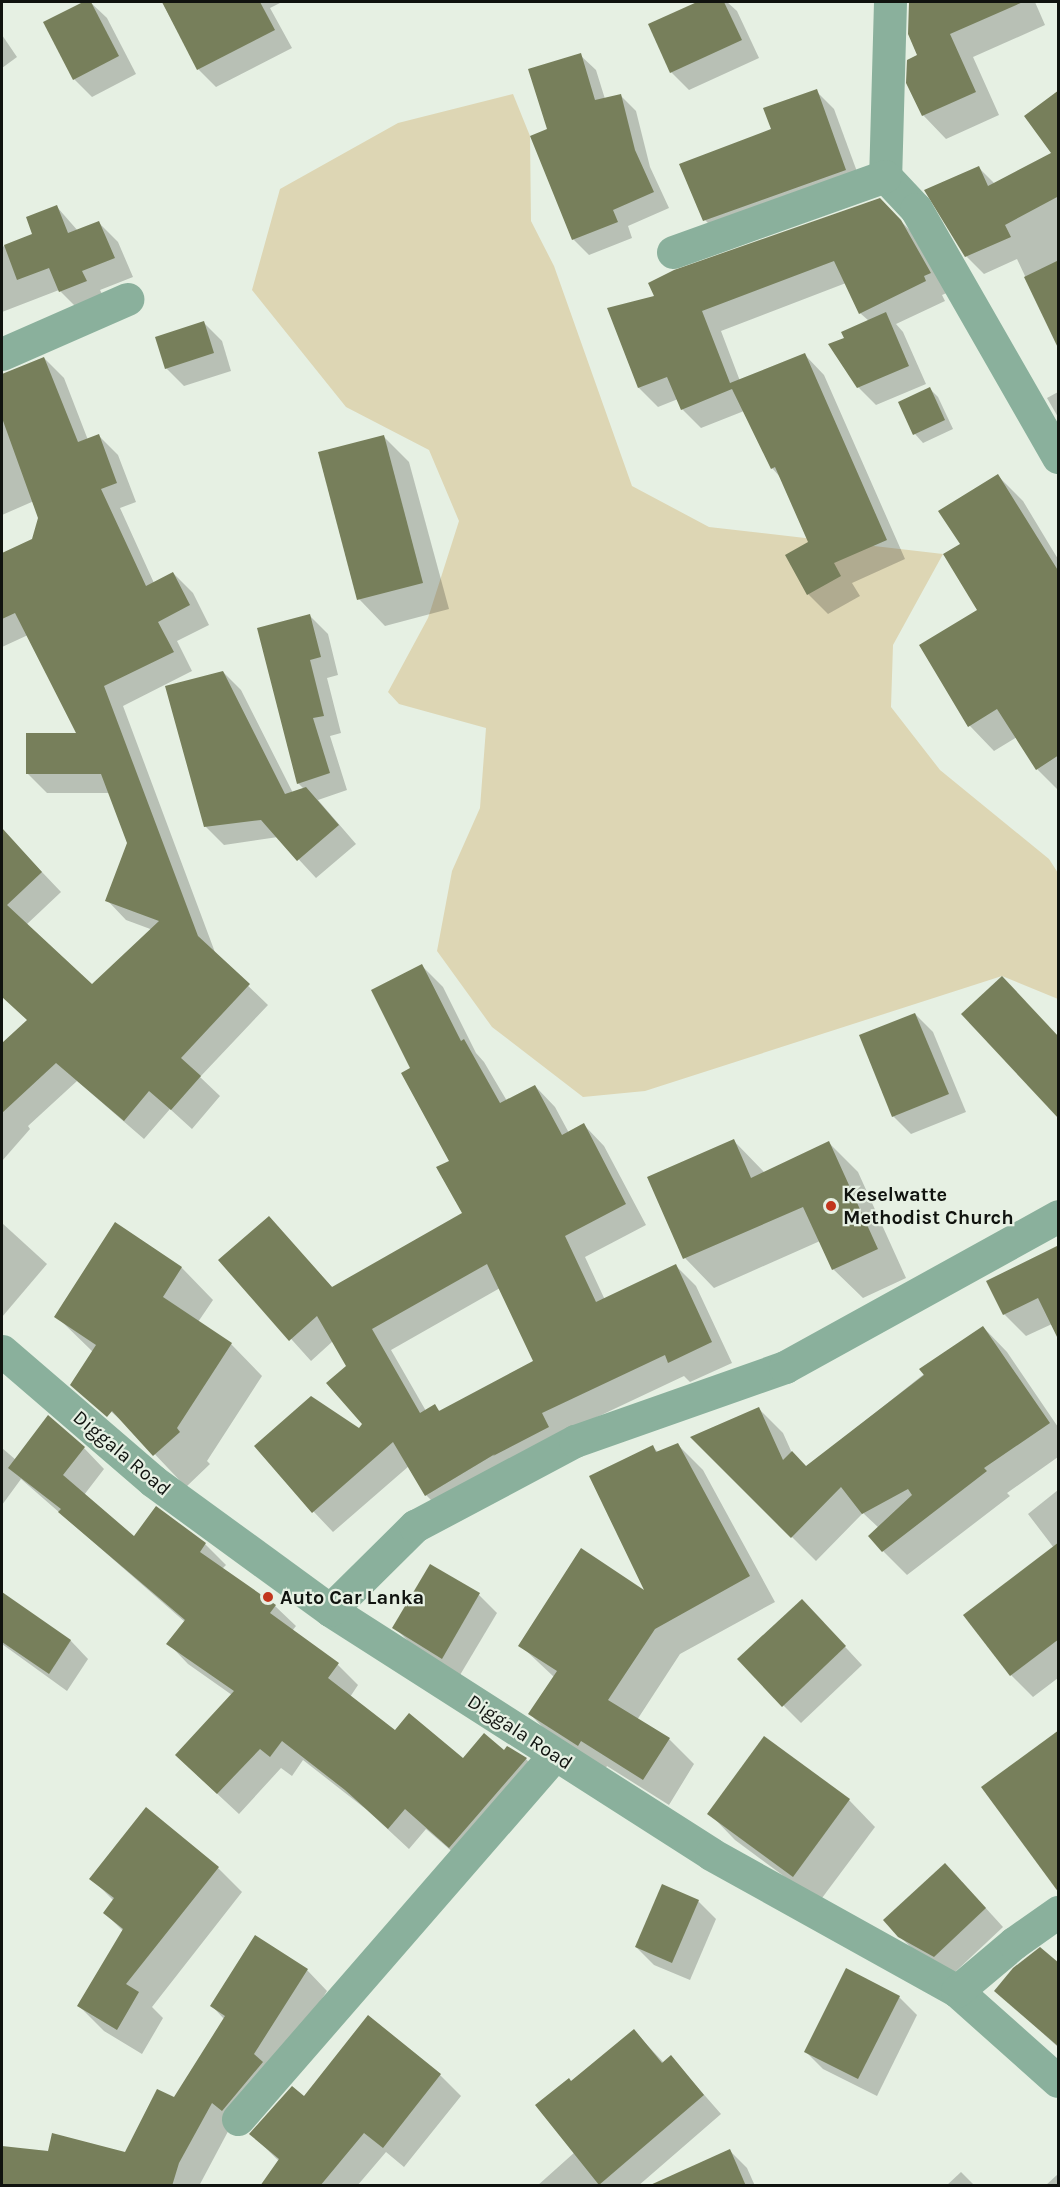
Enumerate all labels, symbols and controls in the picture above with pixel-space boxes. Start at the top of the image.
place label: Keselwatte Methodist Church [843,1182,1014,1229]
marker: Keselwatte Methodist Church [824,1199,838,1213]
street label: Diggala Road [68,1405,176,1501]
place label: Auto Car Lanka [280,1585,424,1609]
marker: Auto Car Lanka [261,1590,275,1604]
street label: Diggala Road [463,1689,577,1775]

